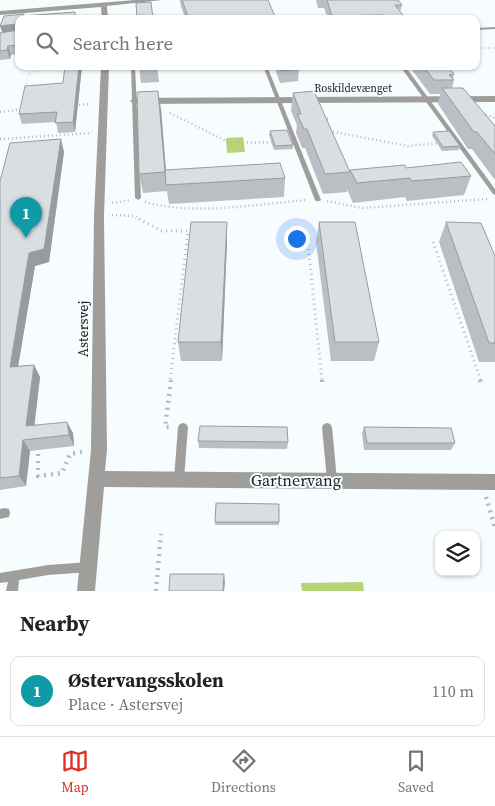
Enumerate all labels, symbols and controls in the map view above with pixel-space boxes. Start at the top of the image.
search box [15,15,480,70]
icon: search [33,29,61,57]
text: Search here [73,30,173,56]
street label: Roskildevænget [314,81,392,96]
pin: 1 [10,197,42,238]
your location [284,226,310,252]
street label: Astersvej [73,301,93,357]
street label: Gartnervang [251,469,341,491]
map controls [435,531,480,576]
button: layers [435,531,480,576]
text: Nearby [20,609,90,638]
text: Østervangsskolen [68,667,224,693]
text: 1 [33,680,41,702]
text: 110 m [432,680,474,702]
text: Place · Astersvej [68,693,183,715]
tab: Map [61,747,89,797]
tab: Directions [211,747,276,797]
tab: Saved [398,747,434,797]

